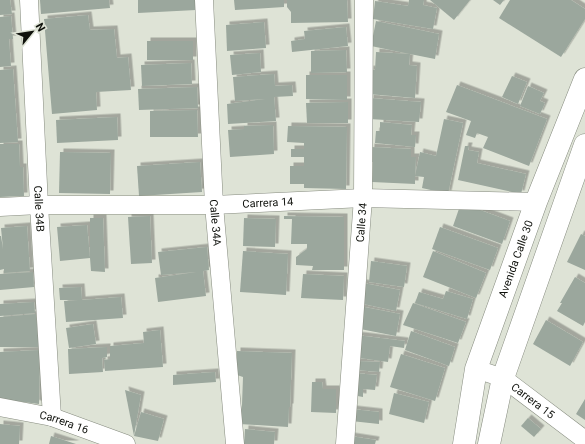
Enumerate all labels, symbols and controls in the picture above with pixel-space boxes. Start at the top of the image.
north arrow [12,12,52,52]
text: N [33,21,48,34]
street label: Calle 34B [31,185,47,232]
street label: Carrera 14 [242,195,294,211]
street label: Calle 34A [207,199,224,247]
street label: Calle 34 [354,202,370,243]
street label: Avenida Calle 30 [496,219,536,299]
street label: Carrera 15 [508,380,557,422]
street label: Carrera 16 [38,409,90,437]

